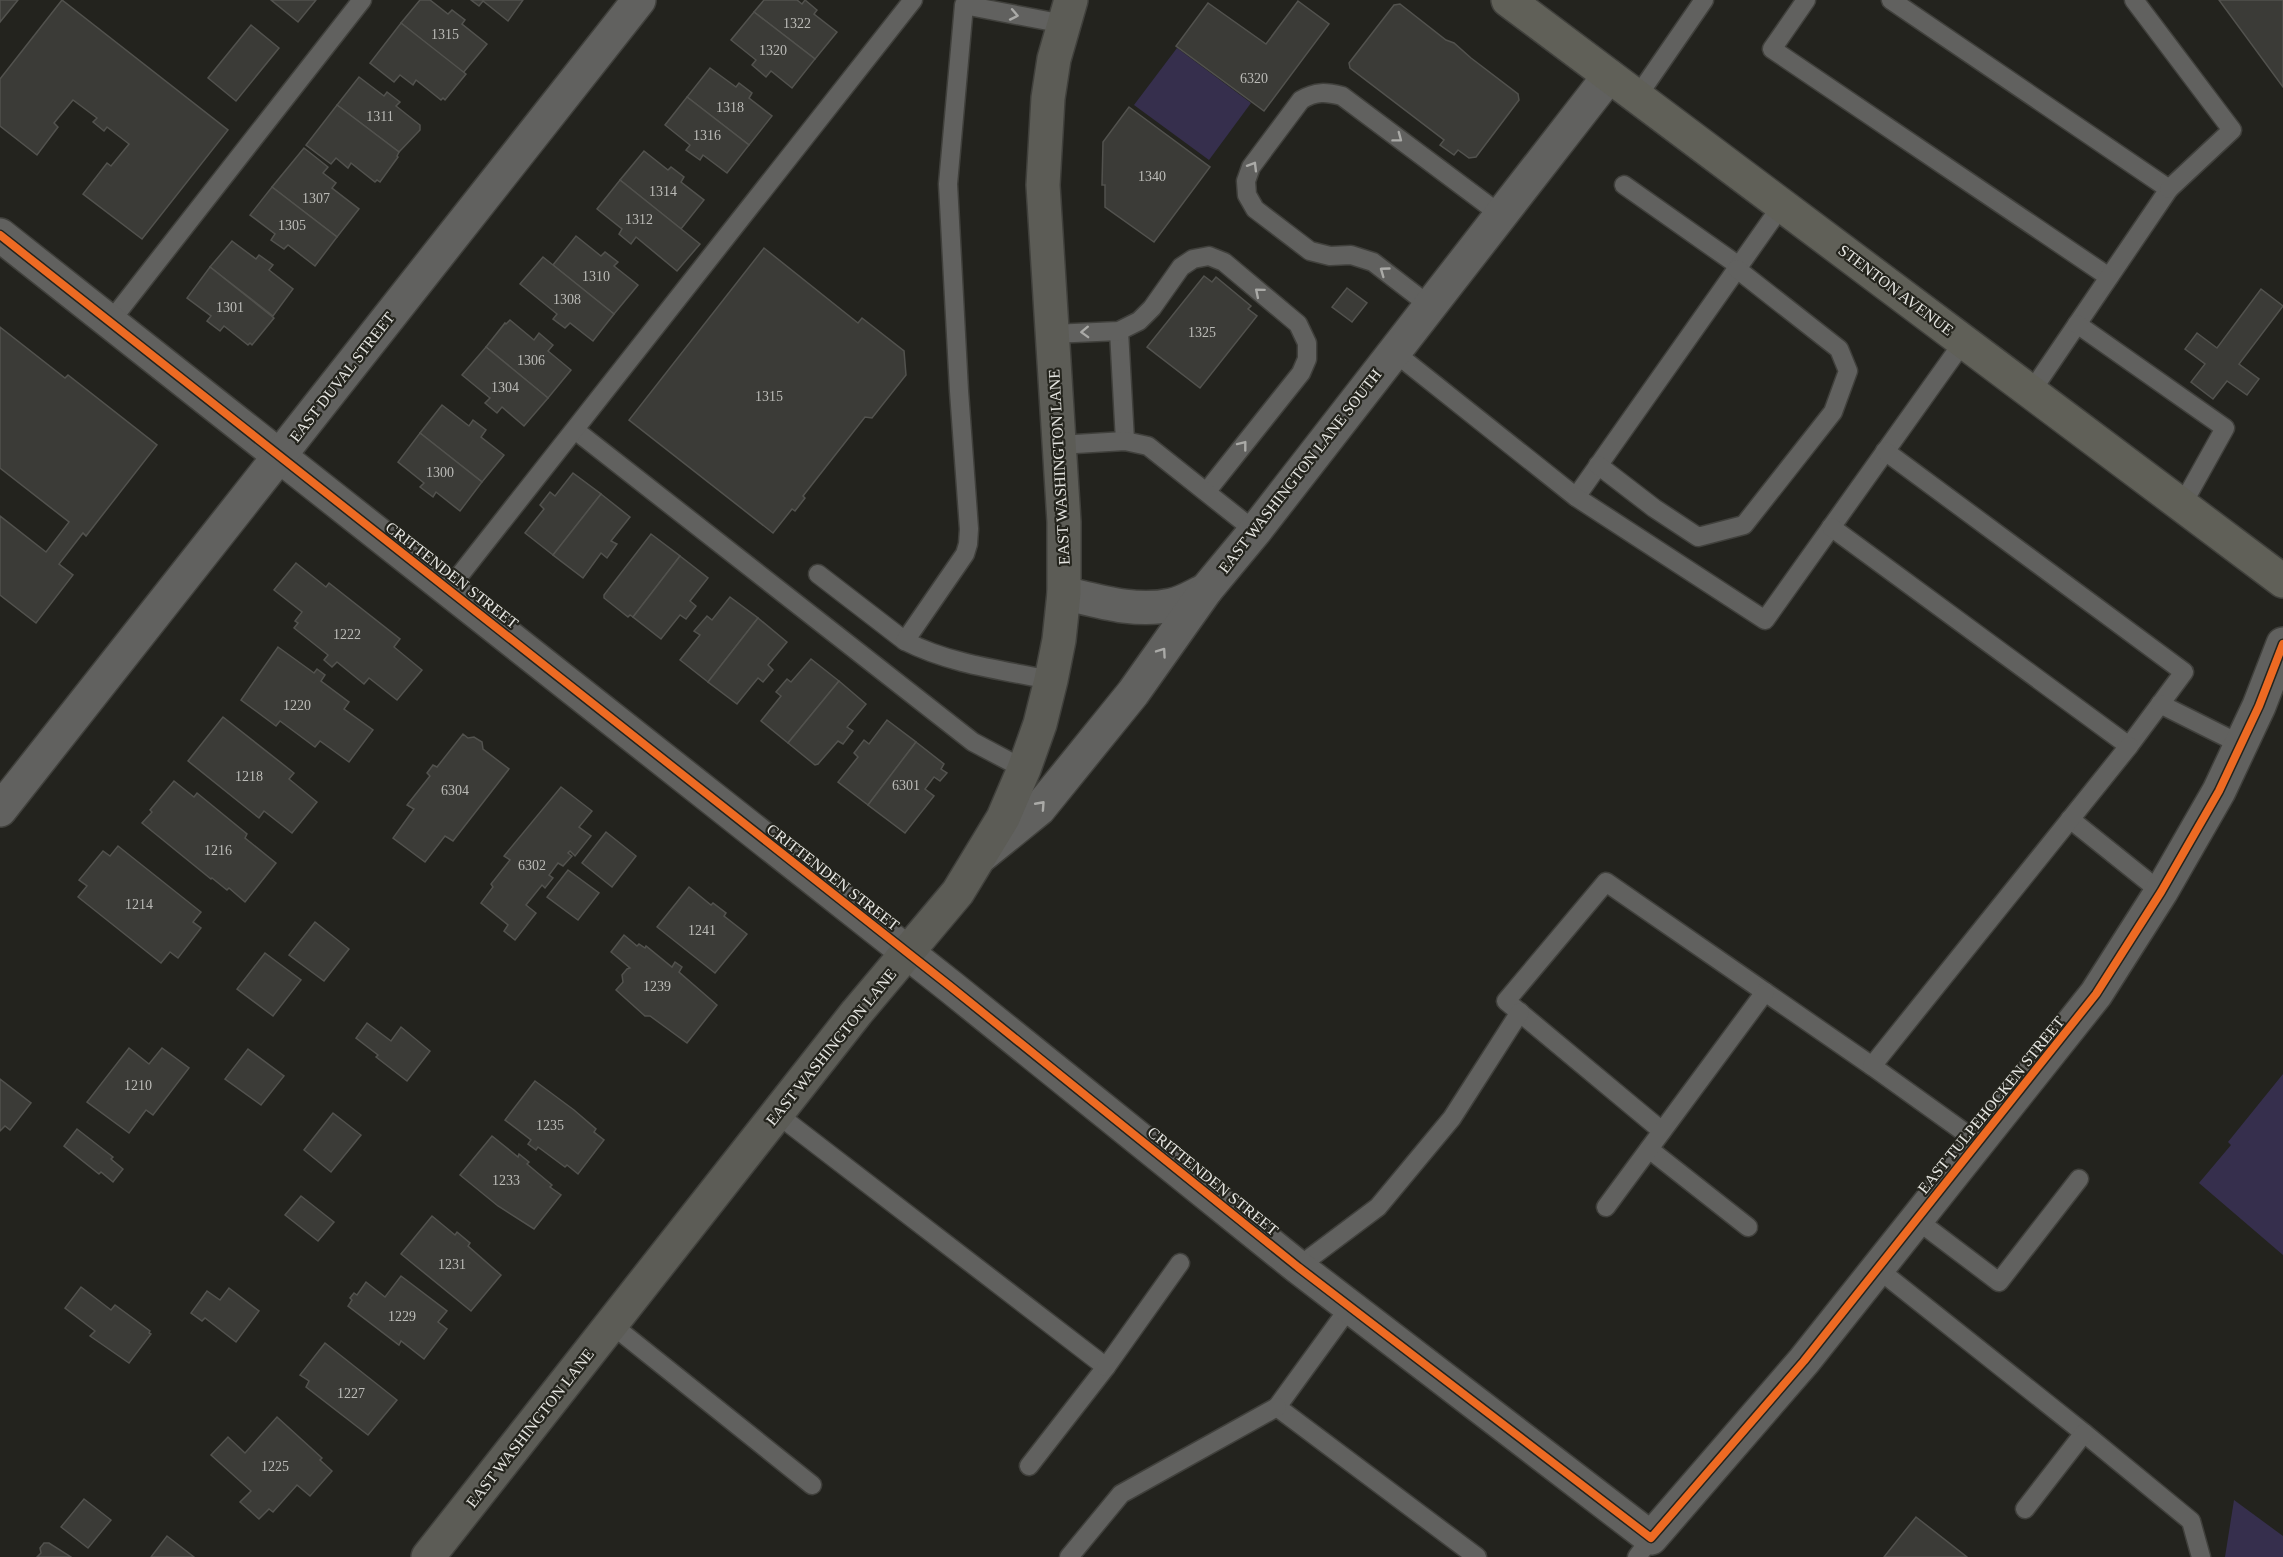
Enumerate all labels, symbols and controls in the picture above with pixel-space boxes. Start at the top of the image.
one-way arrow [1008,8,1018,21]
house number: 1322 [783,16,811,31]
house number: 1315 [431,27,459,42]
house number: 1320 [759,43,787,58]
house number: 6320 [1240,71,1268,86]
house number: 1318 [716,100,744,115]
house number: 1311 [366,109,394,124]
house number: 1316 [693,128,721,143]
one-way arrow [1391,131,1402,142]
one-way arrow [1246,162,1257,172]
house number: 1340 [1138,169,1166,184]
house number: 1314 [649,184,677,199]
house number: 1307 [302,191,330,206]
house number: 1312 [625,212,653,227]
house number: 1305 [278,218,306,233]
street label: STENTON AVENUE [1835,241,1957,339]
one-way arrow [1379,267,1390,278]
house number: 1310 [582,269,610,284]
one-way arrow [1255,288,1266,299]
house number: 1308 [553,292,581,307]
house number: 1301 [216,300,244,315]
street label: EAST DUVAL STREET [286,309,398,445]
house number: 1325 [1188,325,1216,340]
one-way arrow [1081,326,1090,339]
house number: 1306 [517,353,545,368]
street label: EAST WASHINGTON LANE SOUTH [1215,365,1385,576]
street label: EAST WASHINGTON LANE [1045,368,1073,566]
house number: 1304 [491,380,519,395]
house number: 1315 [755,389,783,404]
one-way arrow [1236,441,1247,452]
house number: 1300 [426,465,454,480]
street label: CRITTENDEN STREET [383,518,522,632]
house number: 1222 [333,627,361,642]
one-way arrow [1155,648,1166,659]
house number: 1220 [283,698,311,713]
house number: 1218 [235,769,263,784]
house number: 6301 [892,778,920,793]
house number: 6304 [441,783,469,798]
one-way arrow [1034,802,1045,813]
street label: CRITTENDEN STREET [764,820,903,934]
house number: 1216 [204,843,232,858]
house number: 6302 [518,858,546,873]
house number: 1214 [125,897,153,912]
house number: 1241 [688,923,716,938]
street label: EAST WASHINGTON LANE [763,965,899,1129]
house number: 1239 [643,979,671,994]
street label: EAST TULPEHOCKEN STREET [1914,1013,2068,1197]
house number: 1210 [124,1078,152,1093]
house number: 1235 [536,1118,564,1133]
street label: CRITTENDEN STREET [1144,1123,1282,1239]
house number: 1233 [492,1173,520,1188]
house number: 1231 [438,1257,466,1272]
house number: 1229 [388,1309,416,1324]
street label: EAST WASHINGTON LANE [463,1345,597,1511]
house number: 1227 [337,1386,365,1401]
house number: 1225 [261,1459,289,1474]

